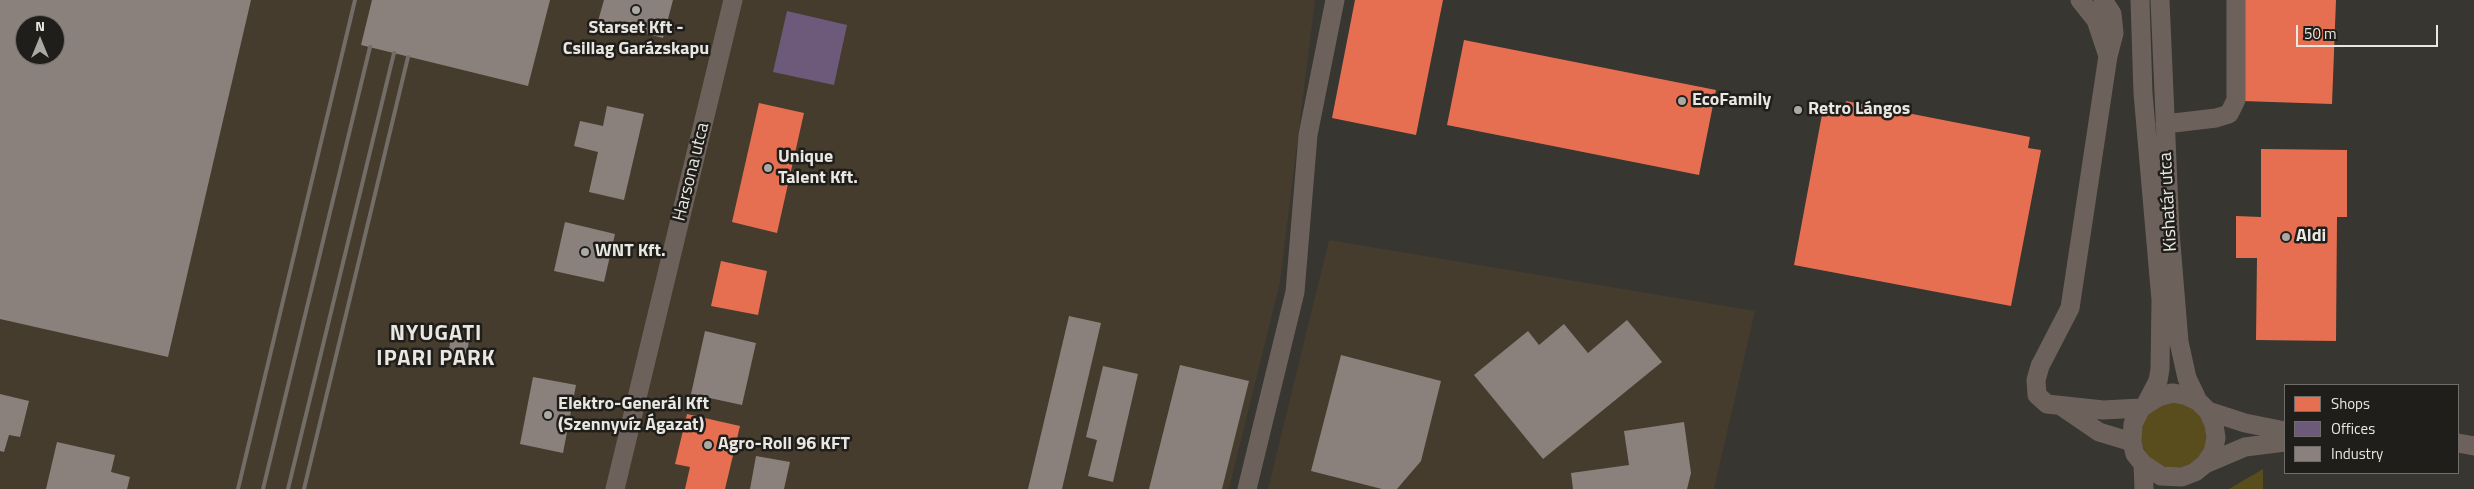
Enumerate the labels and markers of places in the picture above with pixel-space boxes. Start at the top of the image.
marker: Starset Kft - Csillag Garázskapu [630,4,642,16]
place label: Starset Kft - Csillag Garázskapu [563,18,709,60]
place label: EcoFamily [1692,90,1771,112]
marker: EcoFamily [1676,95,1688,107]
place label: Retro Lángos [1808,99,1910,121]
marker: Retro Lángos [1792,104,1804,116]
place label: Unique Talent Kft. [778,147,858,190]
marker: Unique Talent Kft. [762,162,774,174]
place label: Aldi [2296,226,2326,248]
marker: Aldi [2280,231,2292,243]
place label: WNT Kft. [595,241,666,263]
marker: WNT Kft. [579,246,591,258]
place label: Elektro-Generál Kft (Szennyvíz Ágazat) [558,394,709,436]
marker: Elektro-Generál Kft (Szennyvíz Ágazat) [542,409,554,421]
place label: Agro-Roll 96 KFT [718,434,850,456]
marker: Agro-Roll 96 KFT [702,439,714,451]

